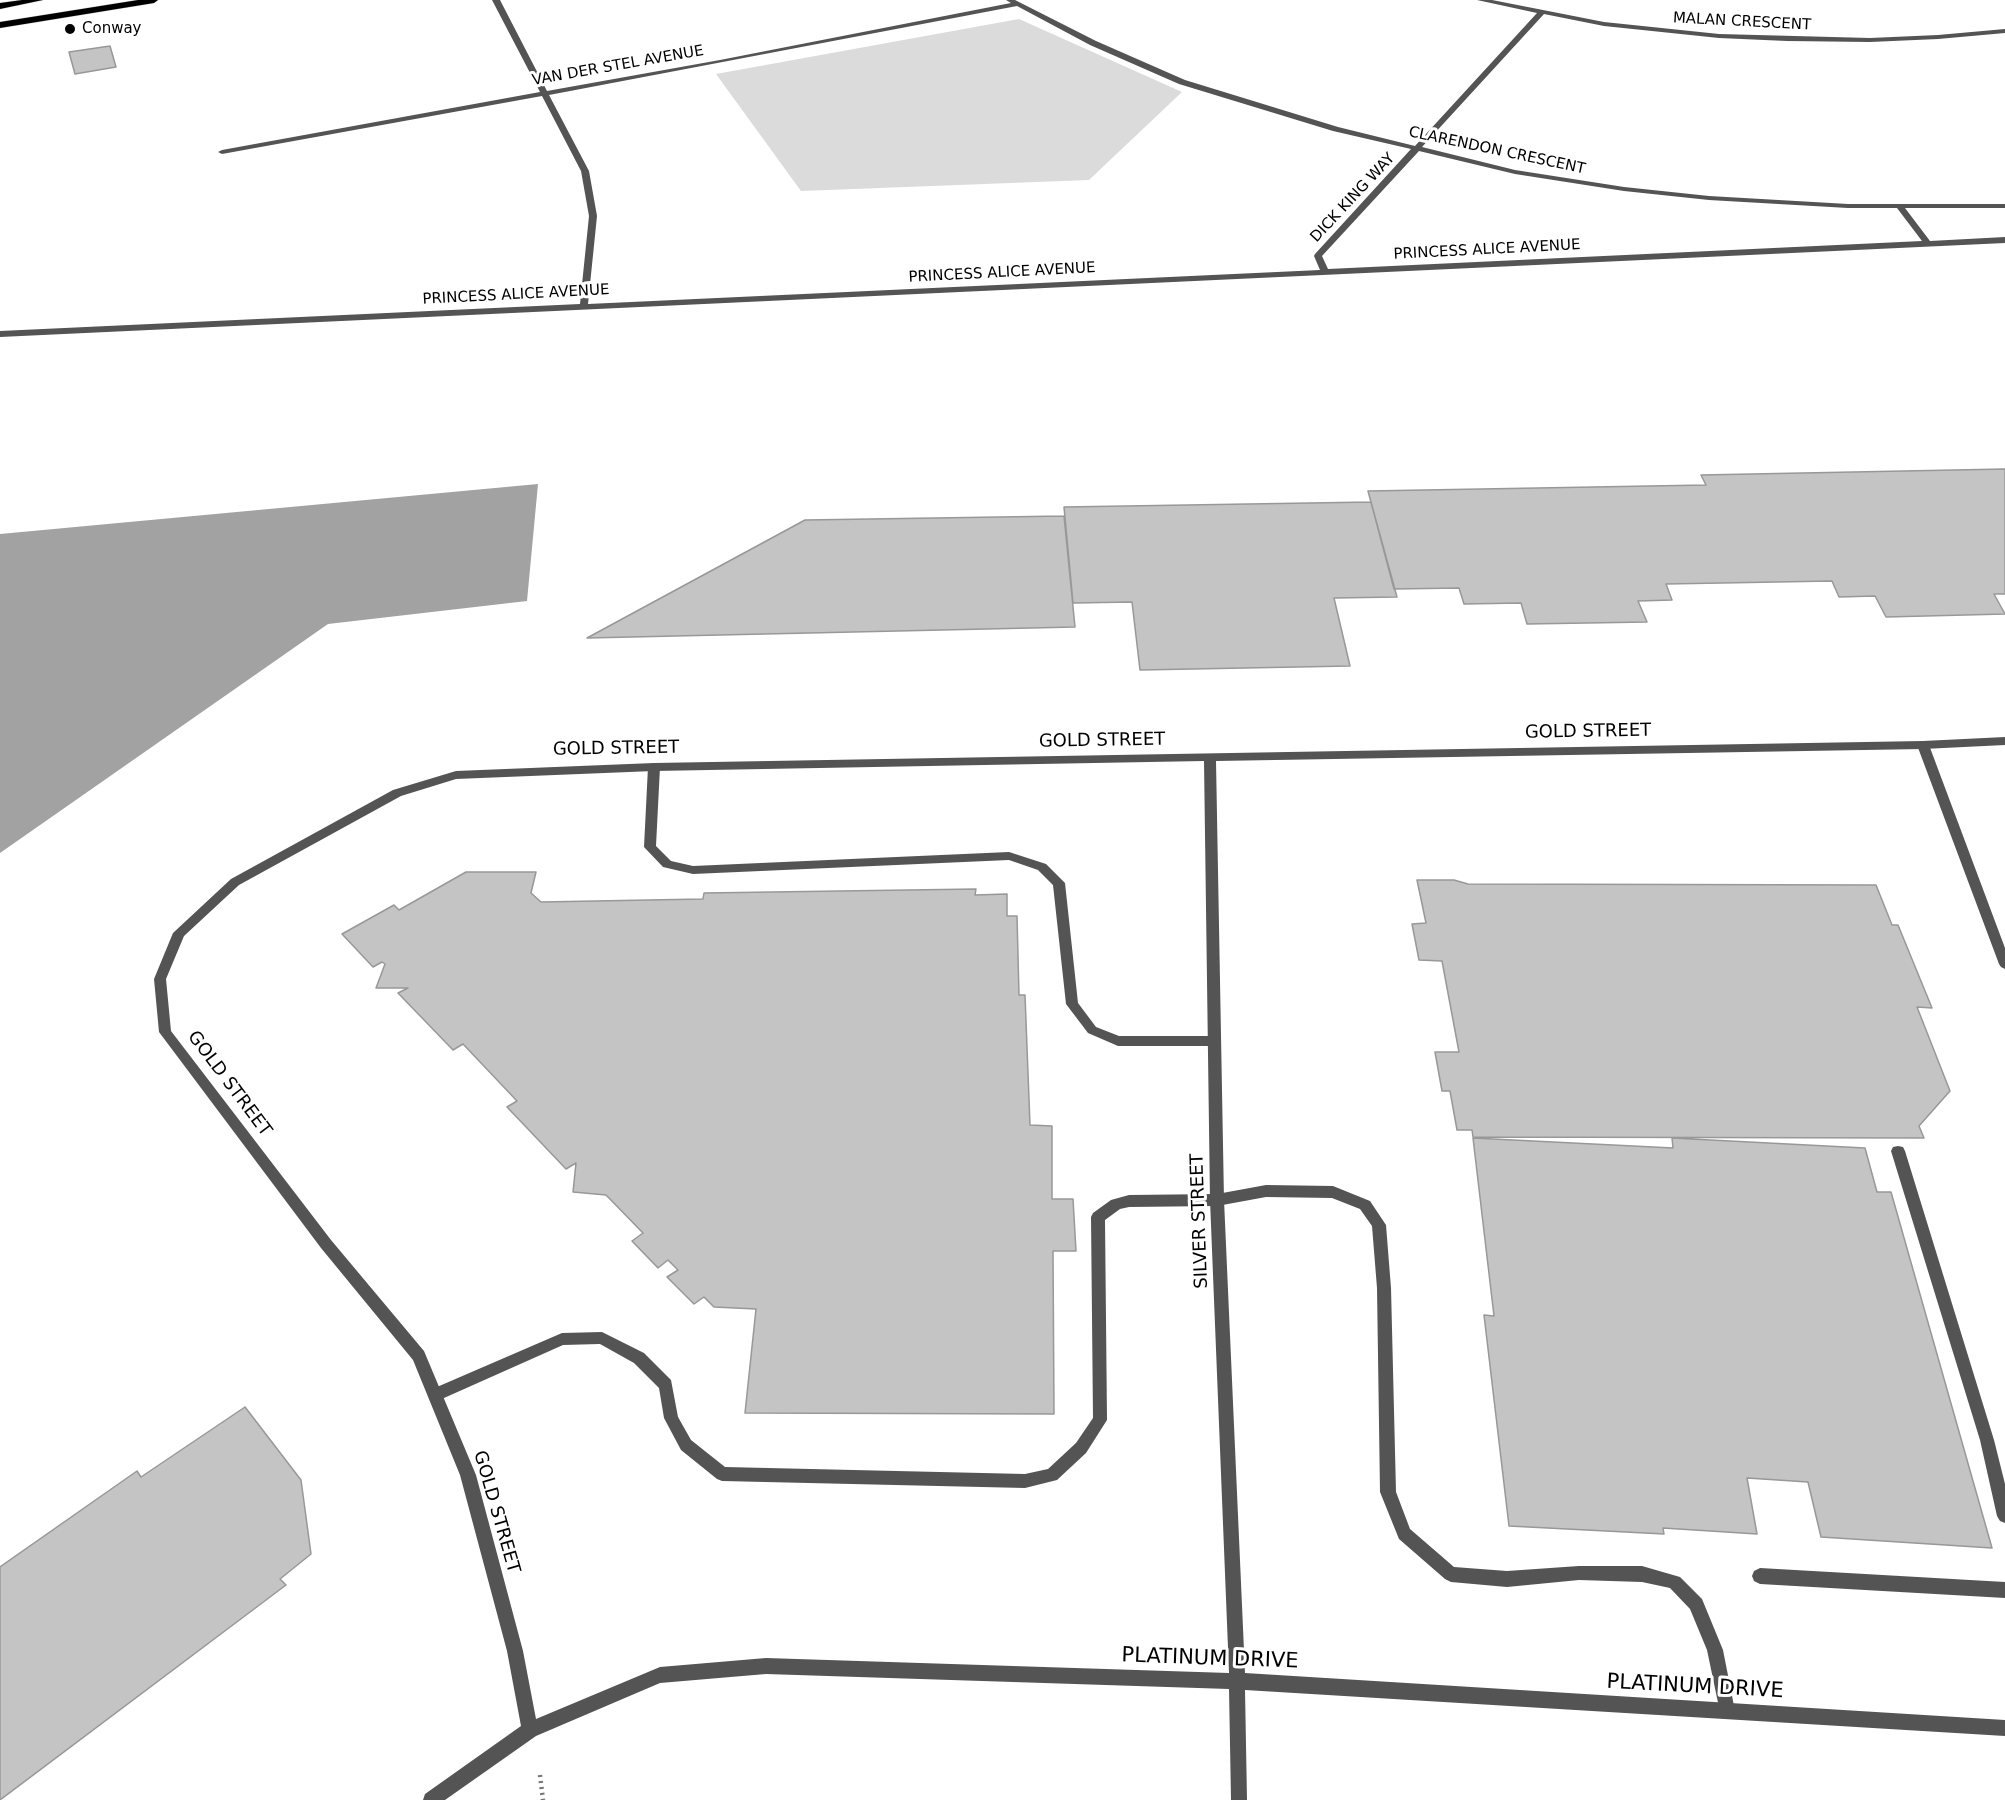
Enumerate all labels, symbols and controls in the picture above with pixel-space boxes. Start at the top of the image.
street label: MALAN CRESCENT [1672,9,1812,35]
place label: Conway [82,20,141,38]
marker: Conway [63,22,77,36]
street label: VAN DER STEL AVENUE [531,42,705,90]
street label: CLARENDON CRESCENT [1407,123,1587,179]
street label: DICK KING WAY [1307,150,1399,246]
street label: PRINCESS ALICE AVENUE [1393,236,1581,264]
street label: PRINCESS ALICE AVENUE [908,259,1096,287]
street label: PRINCESS ALICE AVENUE [422,281,610,309]
street label: GOLD STREET [1525,720,1651,744]
street label: GOLD STREET [1039,729,1165,753]
street label: GOLD STREET [553,737,679,761]
street label: GOLD STREET [182,1027,276,1141]
street label: SILVER STREET [1187,1153,1213,1289]
street label: GOLD STREET [468,1448,524,1576]
street label: PLATINUM DRIVE [1121,1643,1299,1675]
street label: PLATINUM DRIVE [1606,1670,1784,1704]

